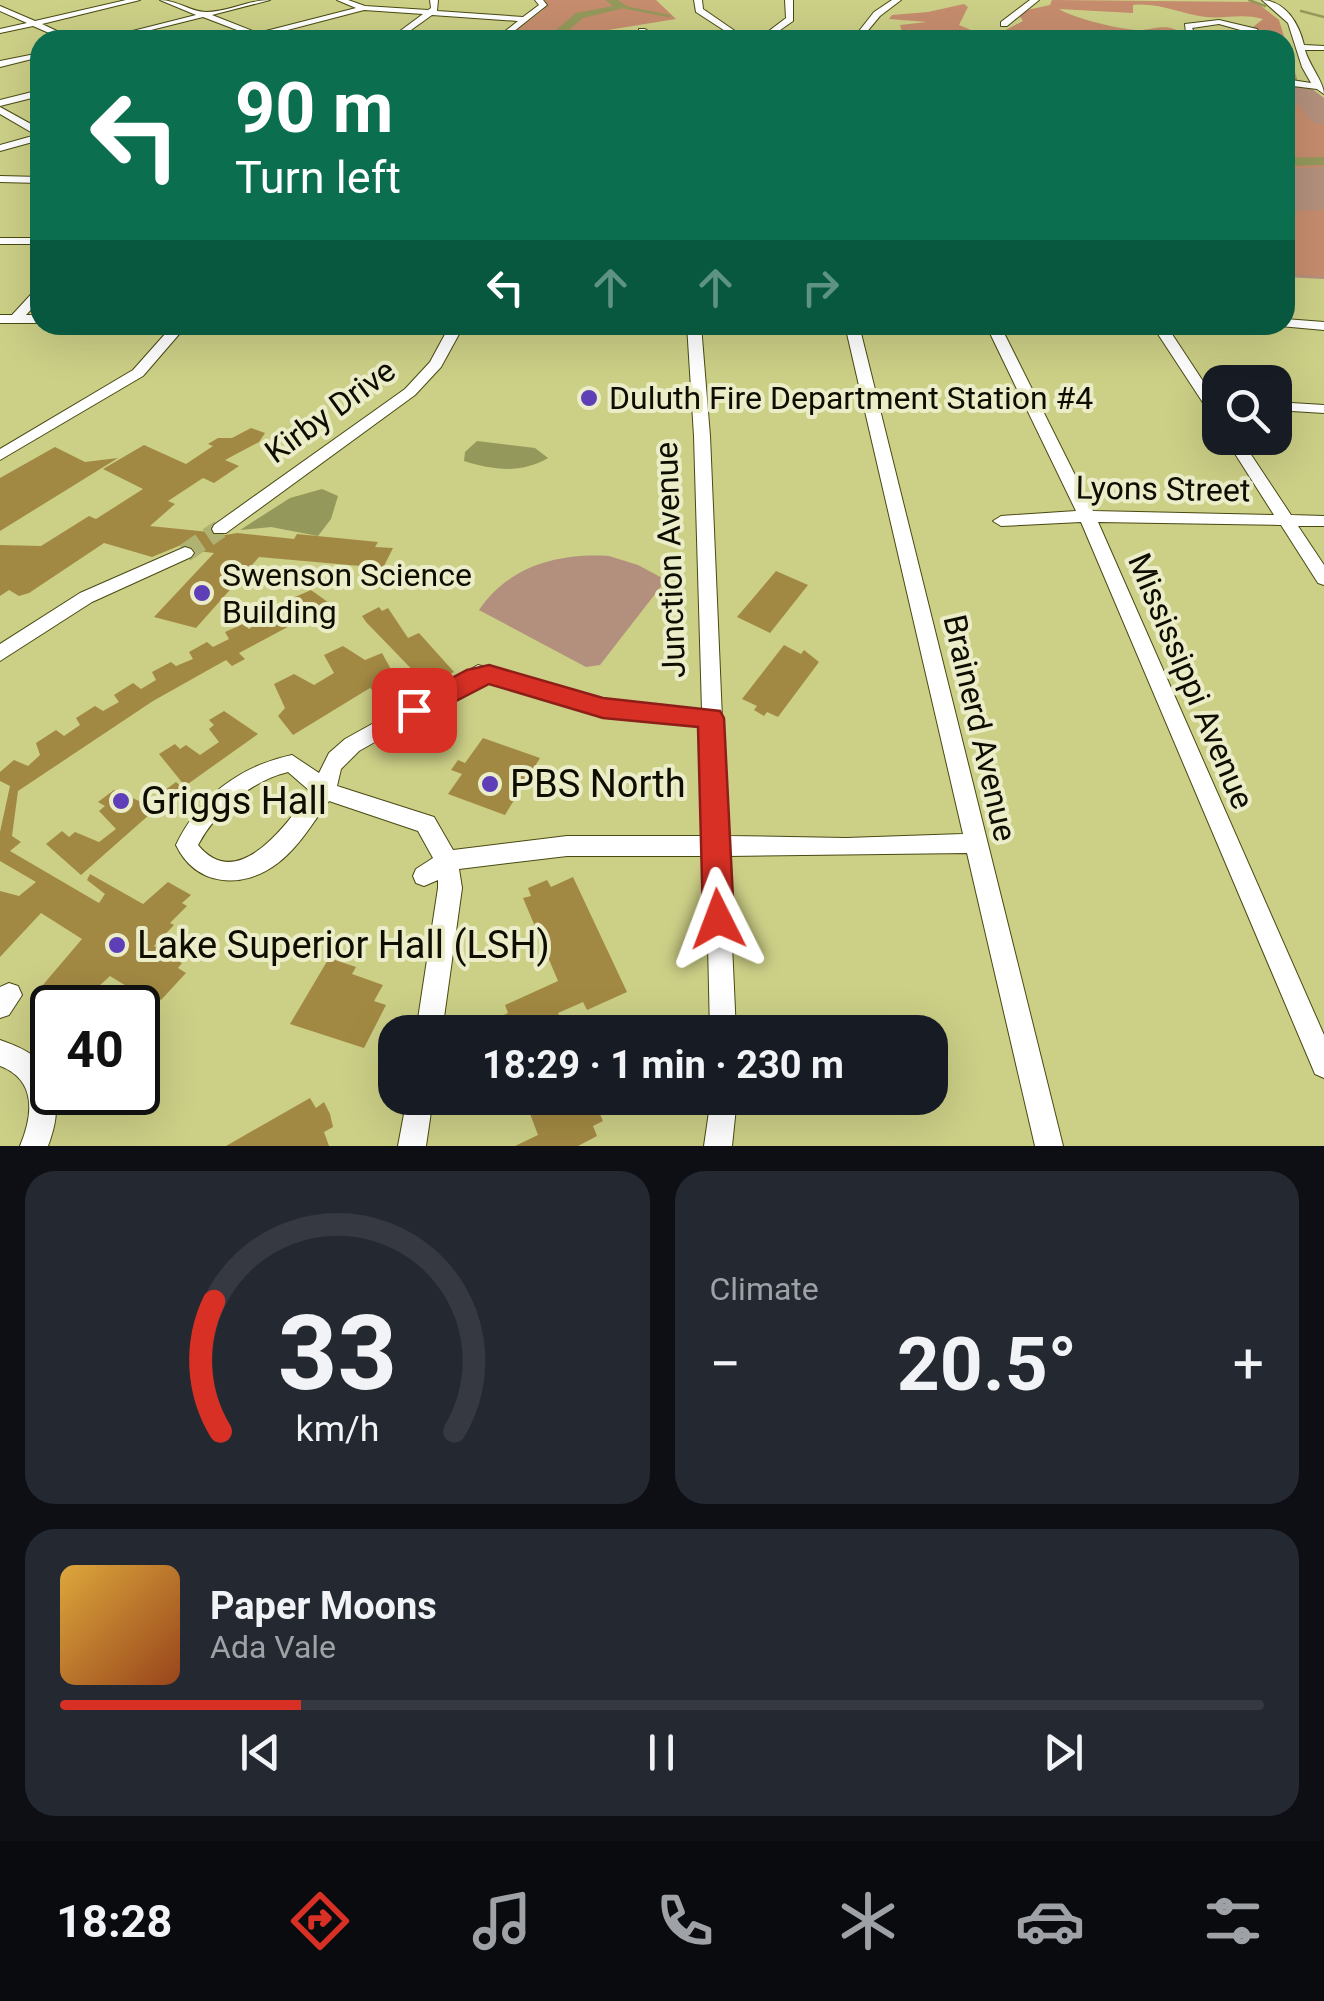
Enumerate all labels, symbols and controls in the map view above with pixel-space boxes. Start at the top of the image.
text: 90 m [235,67,393,149]
icon: left [70,70,200,200]
text: Turn left [235,151,401,204]
icon: left [478,260,533,315]
icon: ahead [583,260,638,315]
icon: ahead [688,260,743,315]
icon: right [793,260,848,315]
street label: Kirby Drive [258,351,402,471]
map controls [1202,365,1292,455]
button: search [1202,365,1292,455]
place label: Duluth Fire Department Station #4 [609,379,1093,417]
marker: Duluth Fire Department Station #4 [578,387,600,409]
street label: Junction Avenue [647,441,693,679]
street label: Lyons Street [1075,468,1251,510]
street label: Mississippi Avenue [1120,548,1262,814]
place label: Swenson Science Building [222,556,472,631]
marker: Swenson Science Building [191,582,213,604]
street label: Brainerd Avenue [935,611,1025,845]
pin [372,668,457,753]
icon: arrive [387,683,442,738]
place label: PBS North [510,762,686,806]
marker: PBS North [479,773,501,795]
place label: Griggs Hall [141,779,327,823]
marker: Griggs Hall [110,790,132,812]
position arrow [666,867,770,971]
place label: Lake Superior Hall (LSH) [137,923,550,967]
marker: Lake Superior Hall (LSH) [106,934,128,956]
speed limit sign: 40 [30,985,160,1115]
text: 18:29 · 1 min · 230 m [482,1043,844,1087]
text: Climate [710,1270,819,1308]
text: 33 [278,1293,397,1414]
text: 20.5° [897,1320,1077,1408]
text: − [710,1332,741,1396]
text: + [1233,1332,1264,1396]
text: km/h [295,1408,379,1450]
text: Paper Moons [210,1584,437,1628]
text: Ada Vale [210,1628,336,1666]
icon: previous [233,1725,288,1780]
icon: pause [634,1725,689,1780]
icon: next [1036,1725,1091,1780]
icon: directions [285,1886,355,1956]
icon: music [467,1886,537,1956]
icon: phone [650,1886,720,1956]
icon: climate [833,1886,903,1956]
icon: car [1015,1886,1085,1956]
icon: filters [1198,1886,1268,1956]
text: 18:28 [56,1895,172,1948]

